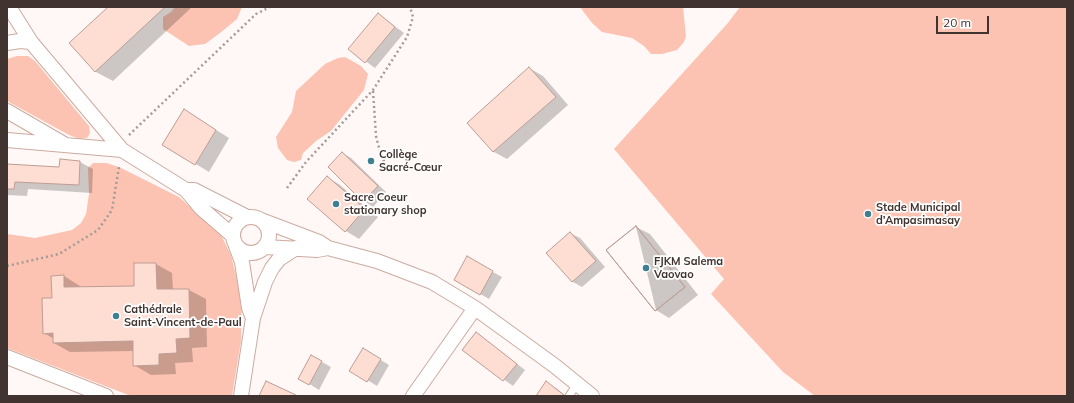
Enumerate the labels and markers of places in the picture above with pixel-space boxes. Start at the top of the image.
place label: Collège Sacré-Cœur [379,148,442,174]
marker: Collège Sacré-Cœur [366,156,376,166]
place label: Sacre Coeur stationary shop [344,191,427,217]
marker: Sacre Coeur stationary shop [331,199,341,209]
place label: Stade Municipal d’Ampasimasay [876,201,960,227]
marker: Stade Municipal d’Ampasimasay [863,209,873,219]
place label: FJKM Salema Vaovao [654,255,723,281]
marker: FJKM Salema Vaovao [641,263,651,273]
place label: Cathédrale Saint-Vincent-de-Paul [124,303,242,329]
marker: Cathédrale Saint-Vincent-de-Paul [111,311,121,321]

